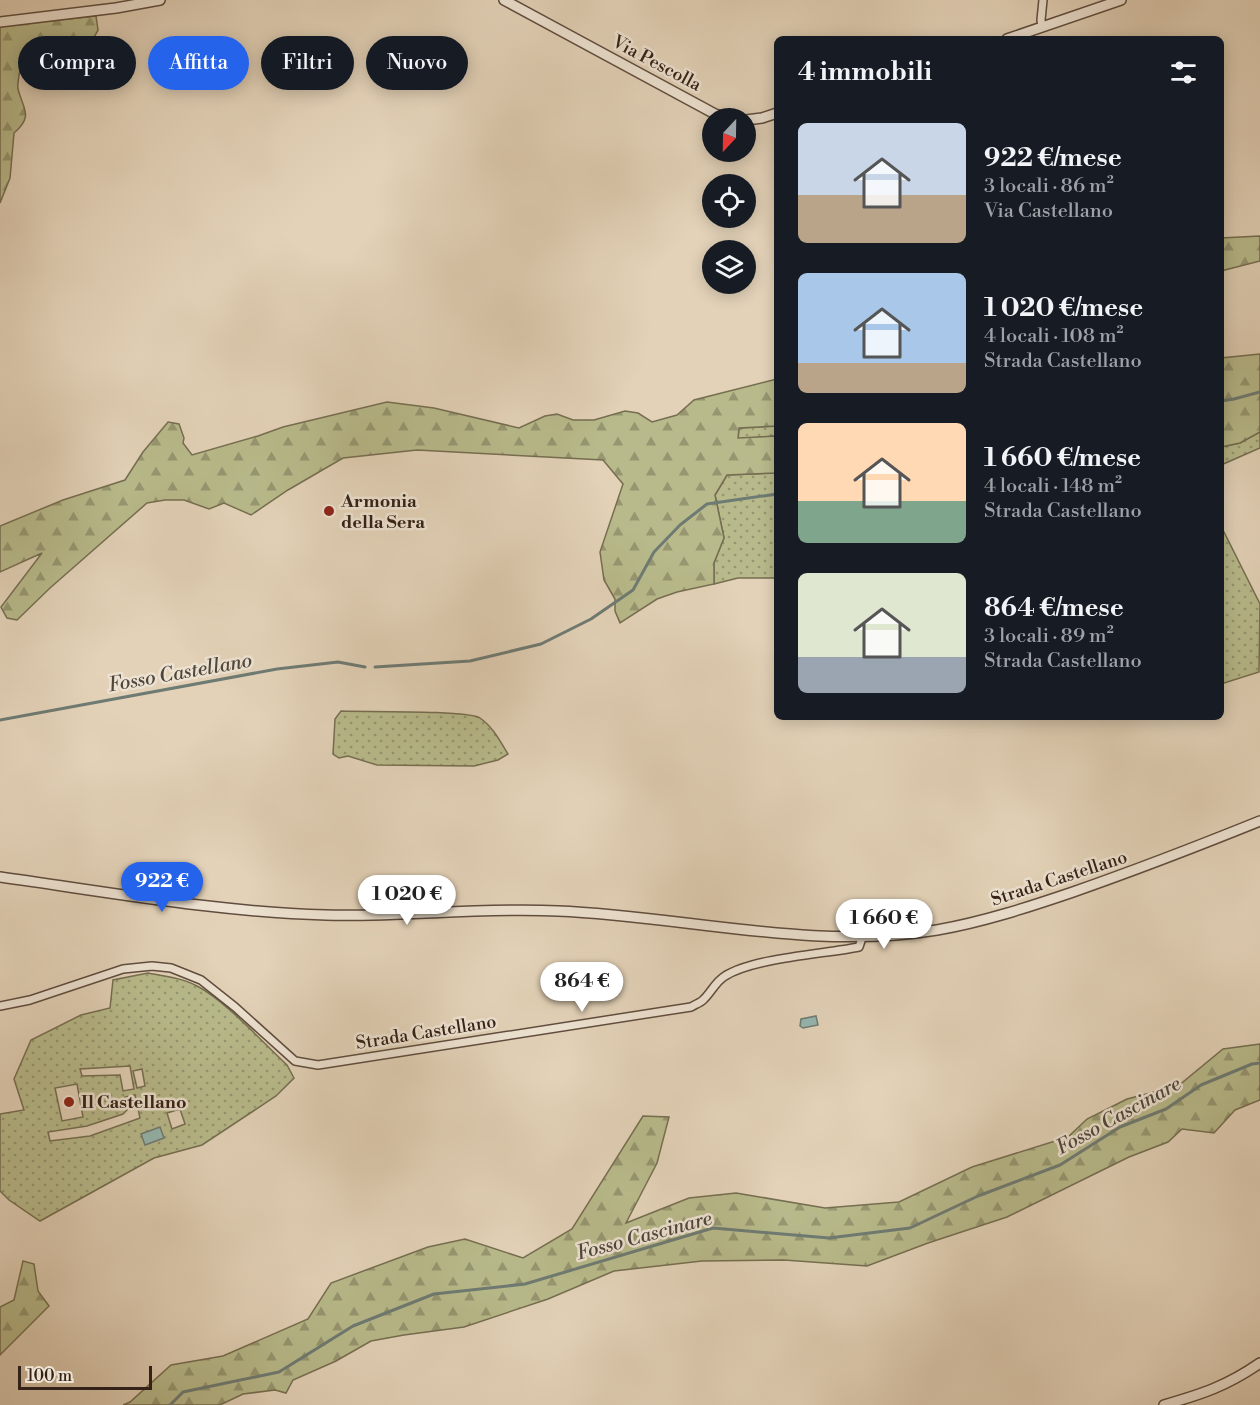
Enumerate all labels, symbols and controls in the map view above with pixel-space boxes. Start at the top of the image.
street label: Via Pescolla [607,30,706,97]
chip: Compra [18,36,136,90]
chip: Affitta [148,36,249,90]
chip: Filtri [261,36,354,90]
chip: Nuovo [366,36,468,90]
text: 4 immobili [798,56,932,88]
icon: filters [1167,56,1200,89]
north arrow [702,108,756,162]
map controls [702,108,756,294]
text: 922 €/mese [984,142,1122,174]
icon: home [846,147,918,219]
button: locate [702,174,756,228]
text: 3 locali · 86 m² [984,174,1114,199]
text: Via Castellano [984,199,1113,224]
button: layers [702,240,756,294]
text: 1 020 €/mese [984,292,1143,324]
icon: home [846,297,918,369]
text: 4 locali · 108 m² [984,324,1124,349]
text: Strada Castellano [984,349,1142,374]
text: 1 660 €/mese [984,442,1141,474]
icon: home [846,447,918,519]
text: 4 locali · 148 m² [984,474,1122,499]
place label: Armonia della Sera [340,490,425,534]
text: Strada Castellano [984,499,1142,524]
marker: Armonia della Sera [322,504,336,518]
text: 864 €/mese [984,592,1124,624]
icon: home [846,597,918,669]
text: 3 locali · 89 m² [984,624,1114,649]
water label: Fosso Castellano [106,649,254,698]
text: Strada Castellano [984,649,1142,674]
street label: Strada Castellano [988,846,1130,911]
pin: 922 € [120,862,204,913]
text: 922 € [135,869,189,894]
pin: 1 020 € [352,875,462,926]
text: 1 020 € [372,882,442,907]
pin: 1 660 € [829,899,939,950]
text: 1 660 € [850,906,918,931]
pin: 864 € [540,962,624,1013]
text: 864 € [554,969,610,994]
street label: Strada Castellano [354,1010,498,1055]
water label: Fosso Cascinare [1052,1071,1186,1161]
place label: Il Castellano [81,1091,187,1114]
marker: Il Castellano [62,1095,76,1109]
water label: Fosso Cascinare [574,1206,716,1267]
scale bar [18,1363,152,1390]
text: 100 m [27,1366,72,1386]

